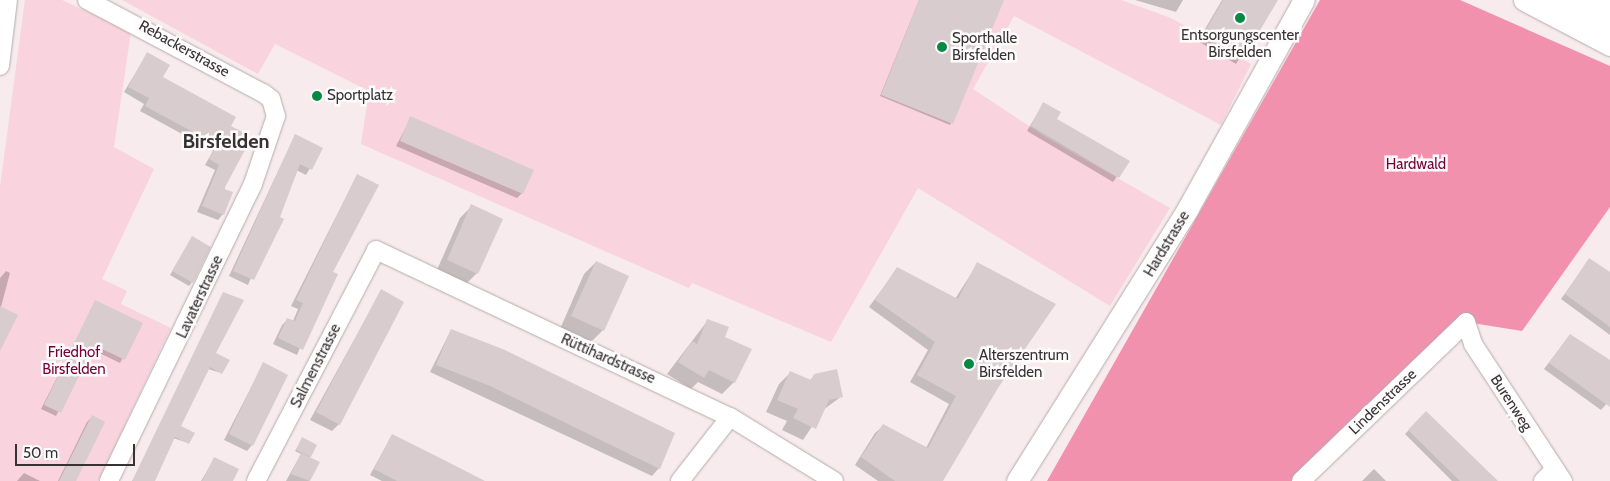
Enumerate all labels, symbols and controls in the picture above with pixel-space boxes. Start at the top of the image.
marker: Entsorgungscenter Birsfelden [1234,12,1246,24]
street label: Rebackerstrasse [136,17,232,81]
place label: Entsorgungscenter Birsfelden [1181,26,1299,61]
place label: Sporthalle Birsfelden [952,29,1017,64]
marker: Sporthalle Birsfelden [936,41,948,53]
place label: Sportplatz [327,87,393,105]
marker: Sportplatz [311,90,323,102]
district label: Birsfelden [182,129,270,153]
park label: Hardwald [1386,156,1446,174]
street label: Hardstrasse [1140,208,1194,280]
street label: Lavaterstrasse [173,253,227,341]
street label: Salmenstrasse [287,321,345,411]
street label: Rüttihardstrasse [558,330,658,388]
park label: Friedhof Birsfelden [42,343,106,378]
place label: Alterszentrum Birsfelden [979,346,1069,381]
marker: Alterszentrum Birsfelden [963,358,975,370]
street label: Lindenstrasse [1346,365,1420,439]
street label: Burenweg [1486,372,1536,434]
scale bar [18,434,138,466]
text: 50 m [23,444,58,462]

